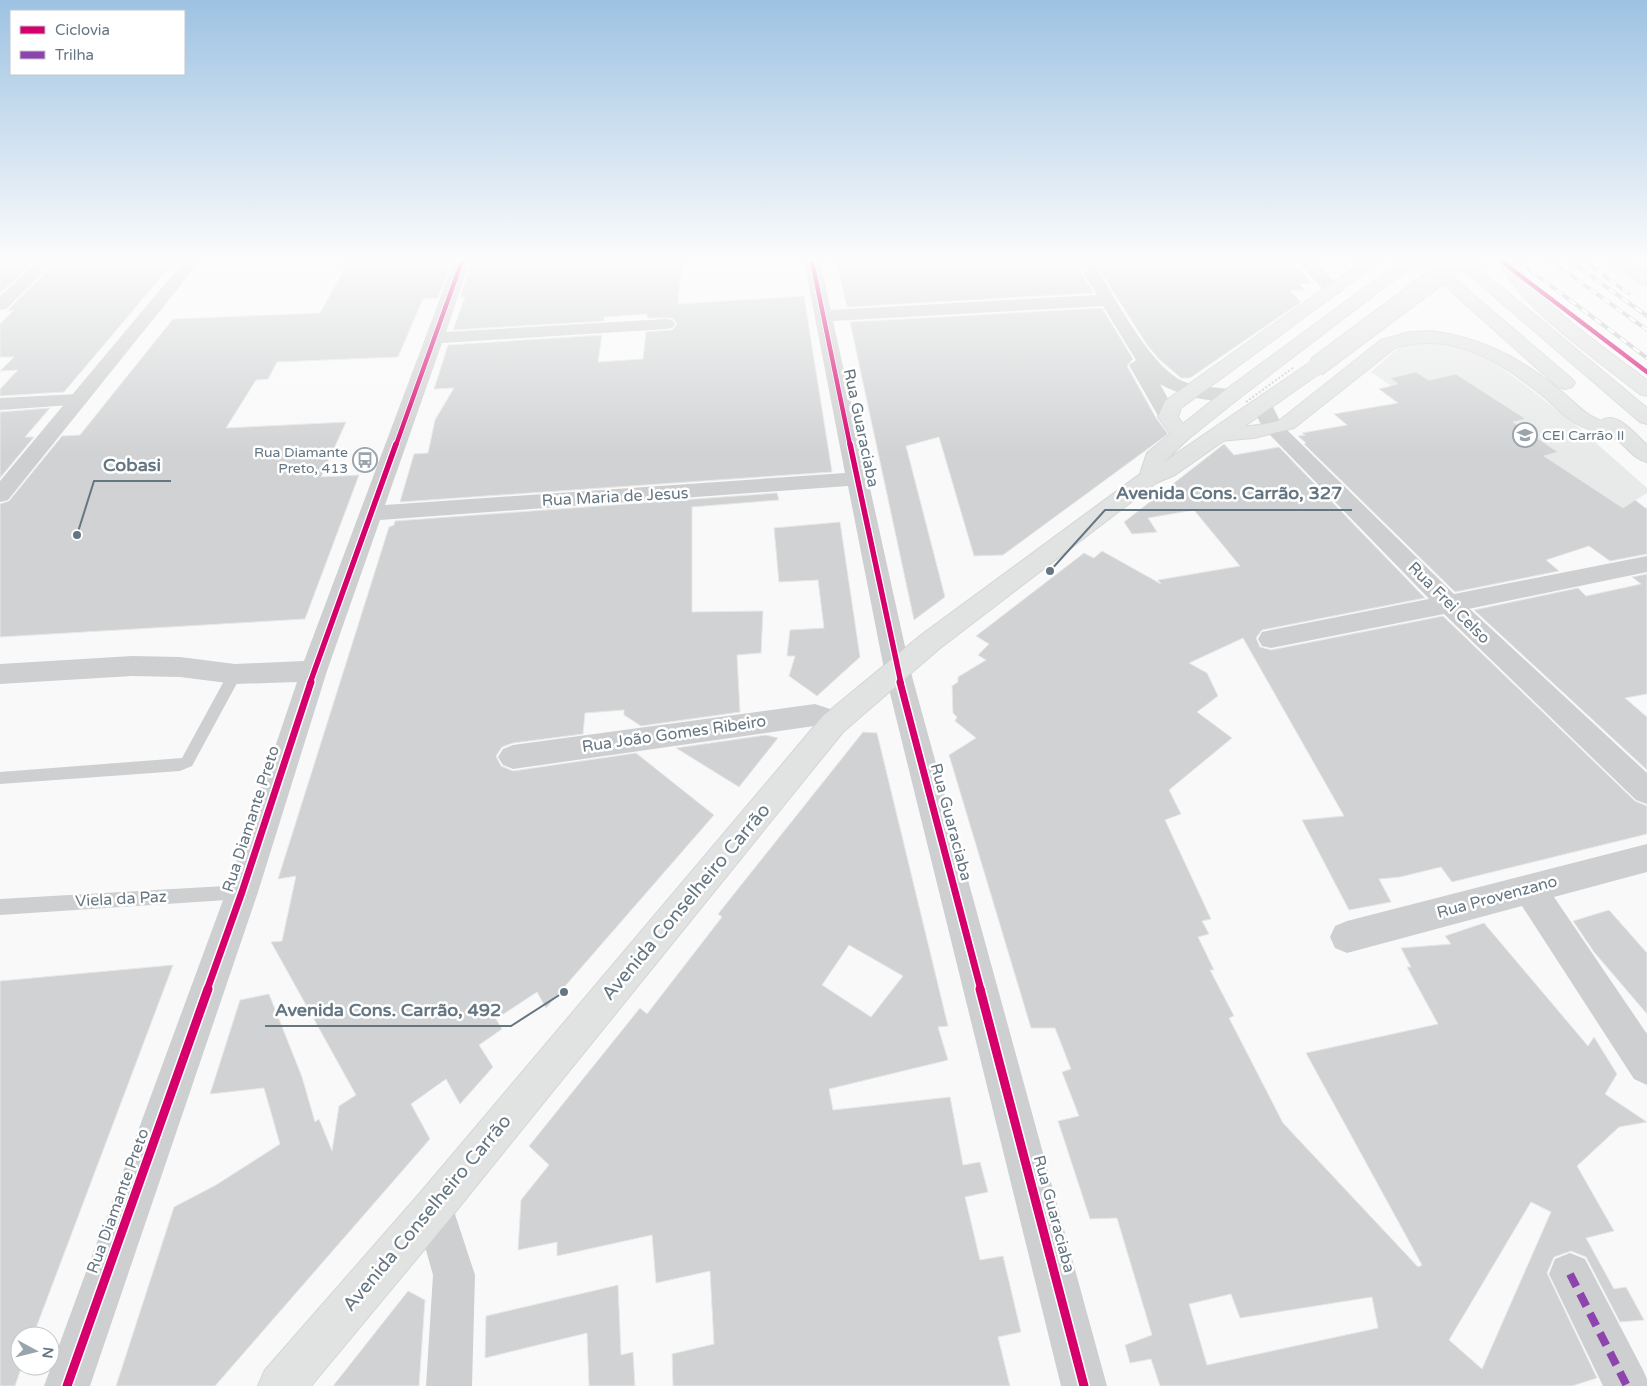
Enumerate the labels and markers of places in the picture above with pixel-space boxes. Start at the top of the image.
school or university icon: CEI Carrão II [1512,422,1538,448]
place label: CEI Carrão II [1542,427,1625,444]
place label: Rua Diamante Preto, 413 [254,444,348,477]
bus stop icon: Rua Diamante Preto, 413 [352,447,378,473]
callout: Cobasi [94,448,171,481]
callout: Avenida Cons. Carrão, 327 [1105,477,1352,510]
callout: Avenida Cons. Carrão, 492 [265,993,511,1026]

